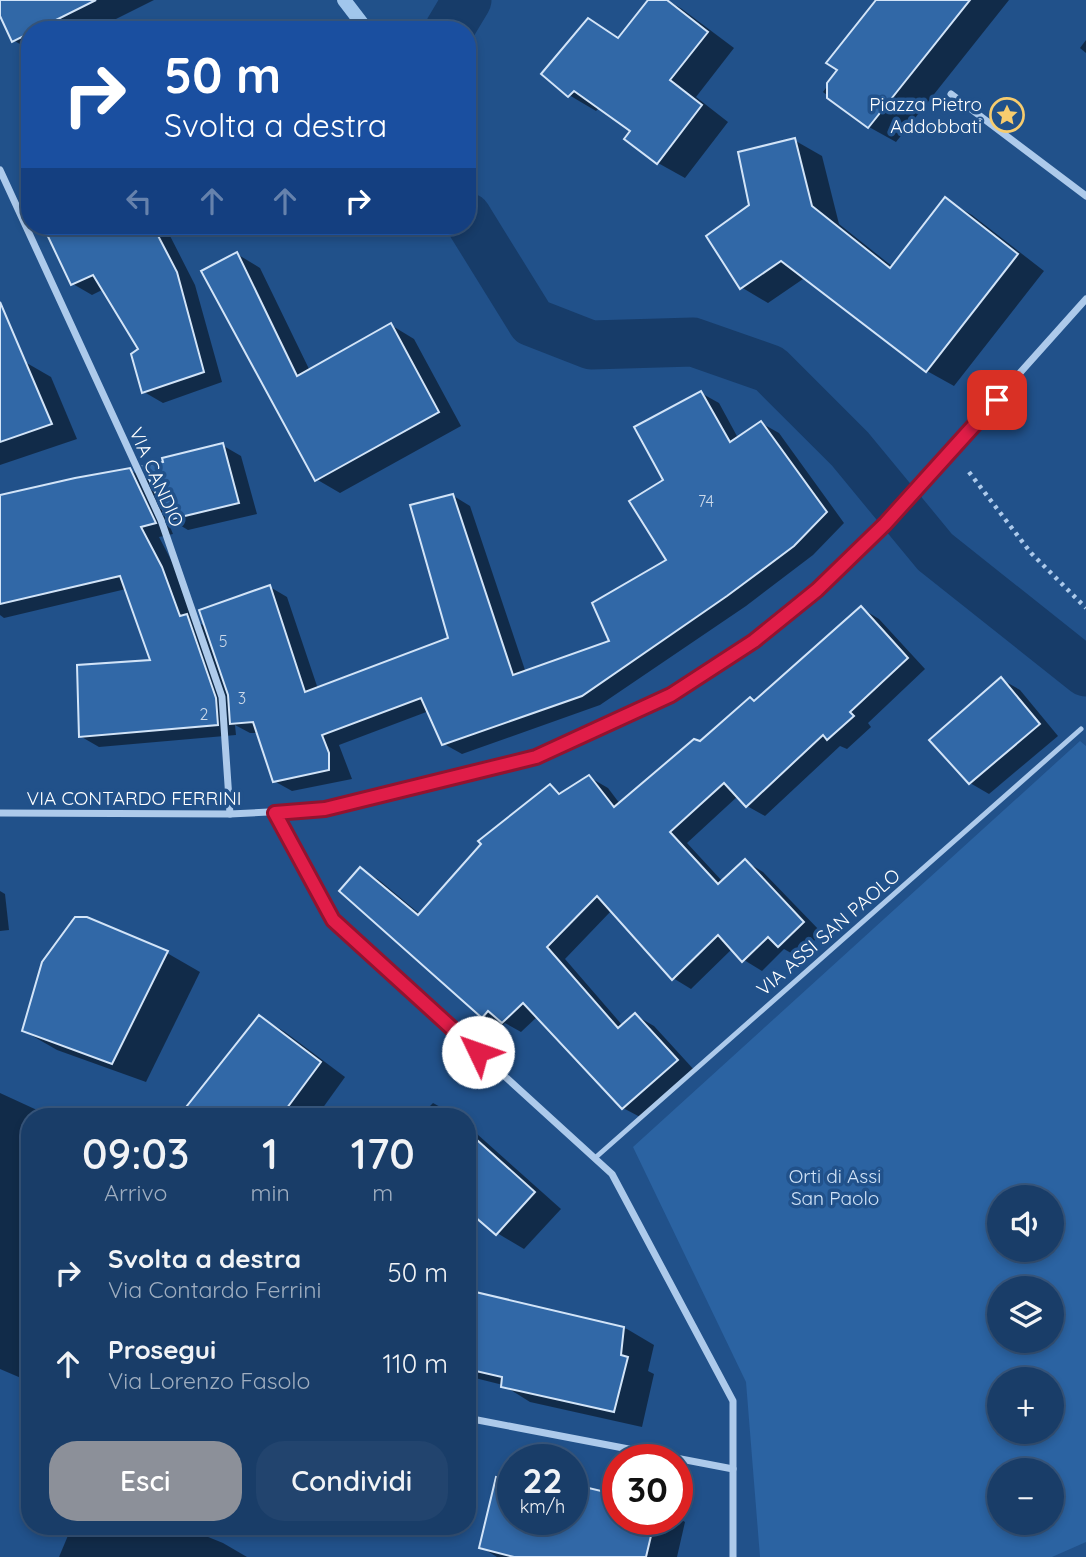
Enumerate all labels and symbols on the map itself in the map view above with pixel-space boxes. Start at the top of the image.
place label: Piazza Pietro Addobbati [869,92,982,138]
place icon: Piazza Pietro Addobbati [988,96,1026,134]
pin [967,370,1027,430]
street label: VIA CANDIO [124,424,190,530]
house number: 74 [698,491,714,511]
house number: 5 [219,631,227,651]
house number: 3 [238,688,246,708]
house number: 2 [200,704,209,724]
street label: VIA CONTARDO FERRINI [27,786,241,810]
street label: VIA ASSI SAN PAOLO [751,863,905,1001]
position arrow [441,1015,515,1089]
park label: Orti di Assi San Paolo [789,1164,881,1210]
speed limit sign: 30 [602,1444,693,1535]

